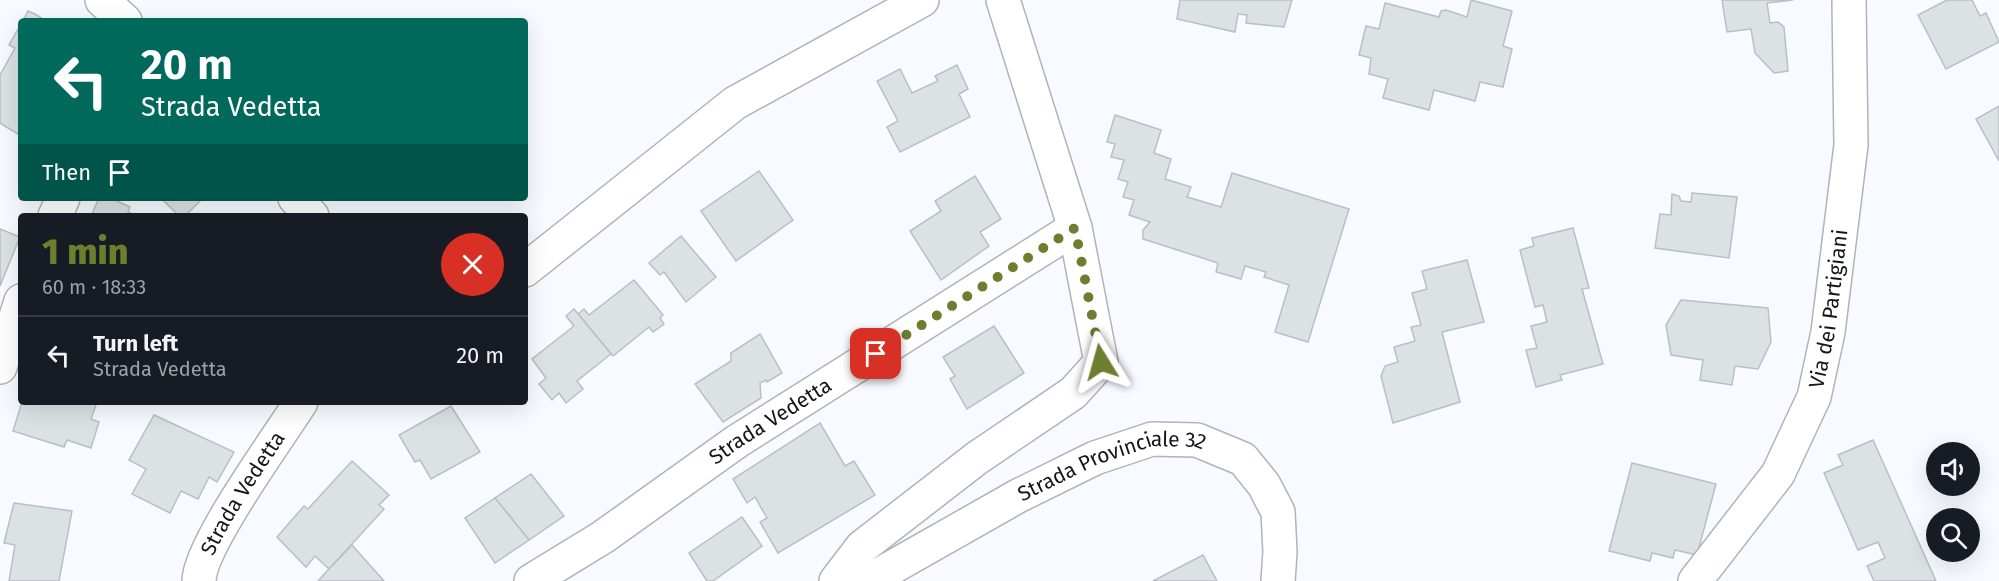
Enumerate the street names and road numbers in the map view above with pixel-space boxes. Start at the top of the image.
street label: Via dei Partigiani [1803,228,1854,391]
street label: Strada Vedetta [704,372,836,470]
street label: Strada Vedetta [195,426,291,559]
street label: Strada Provinciale 32 [1013,426,1210,507]

